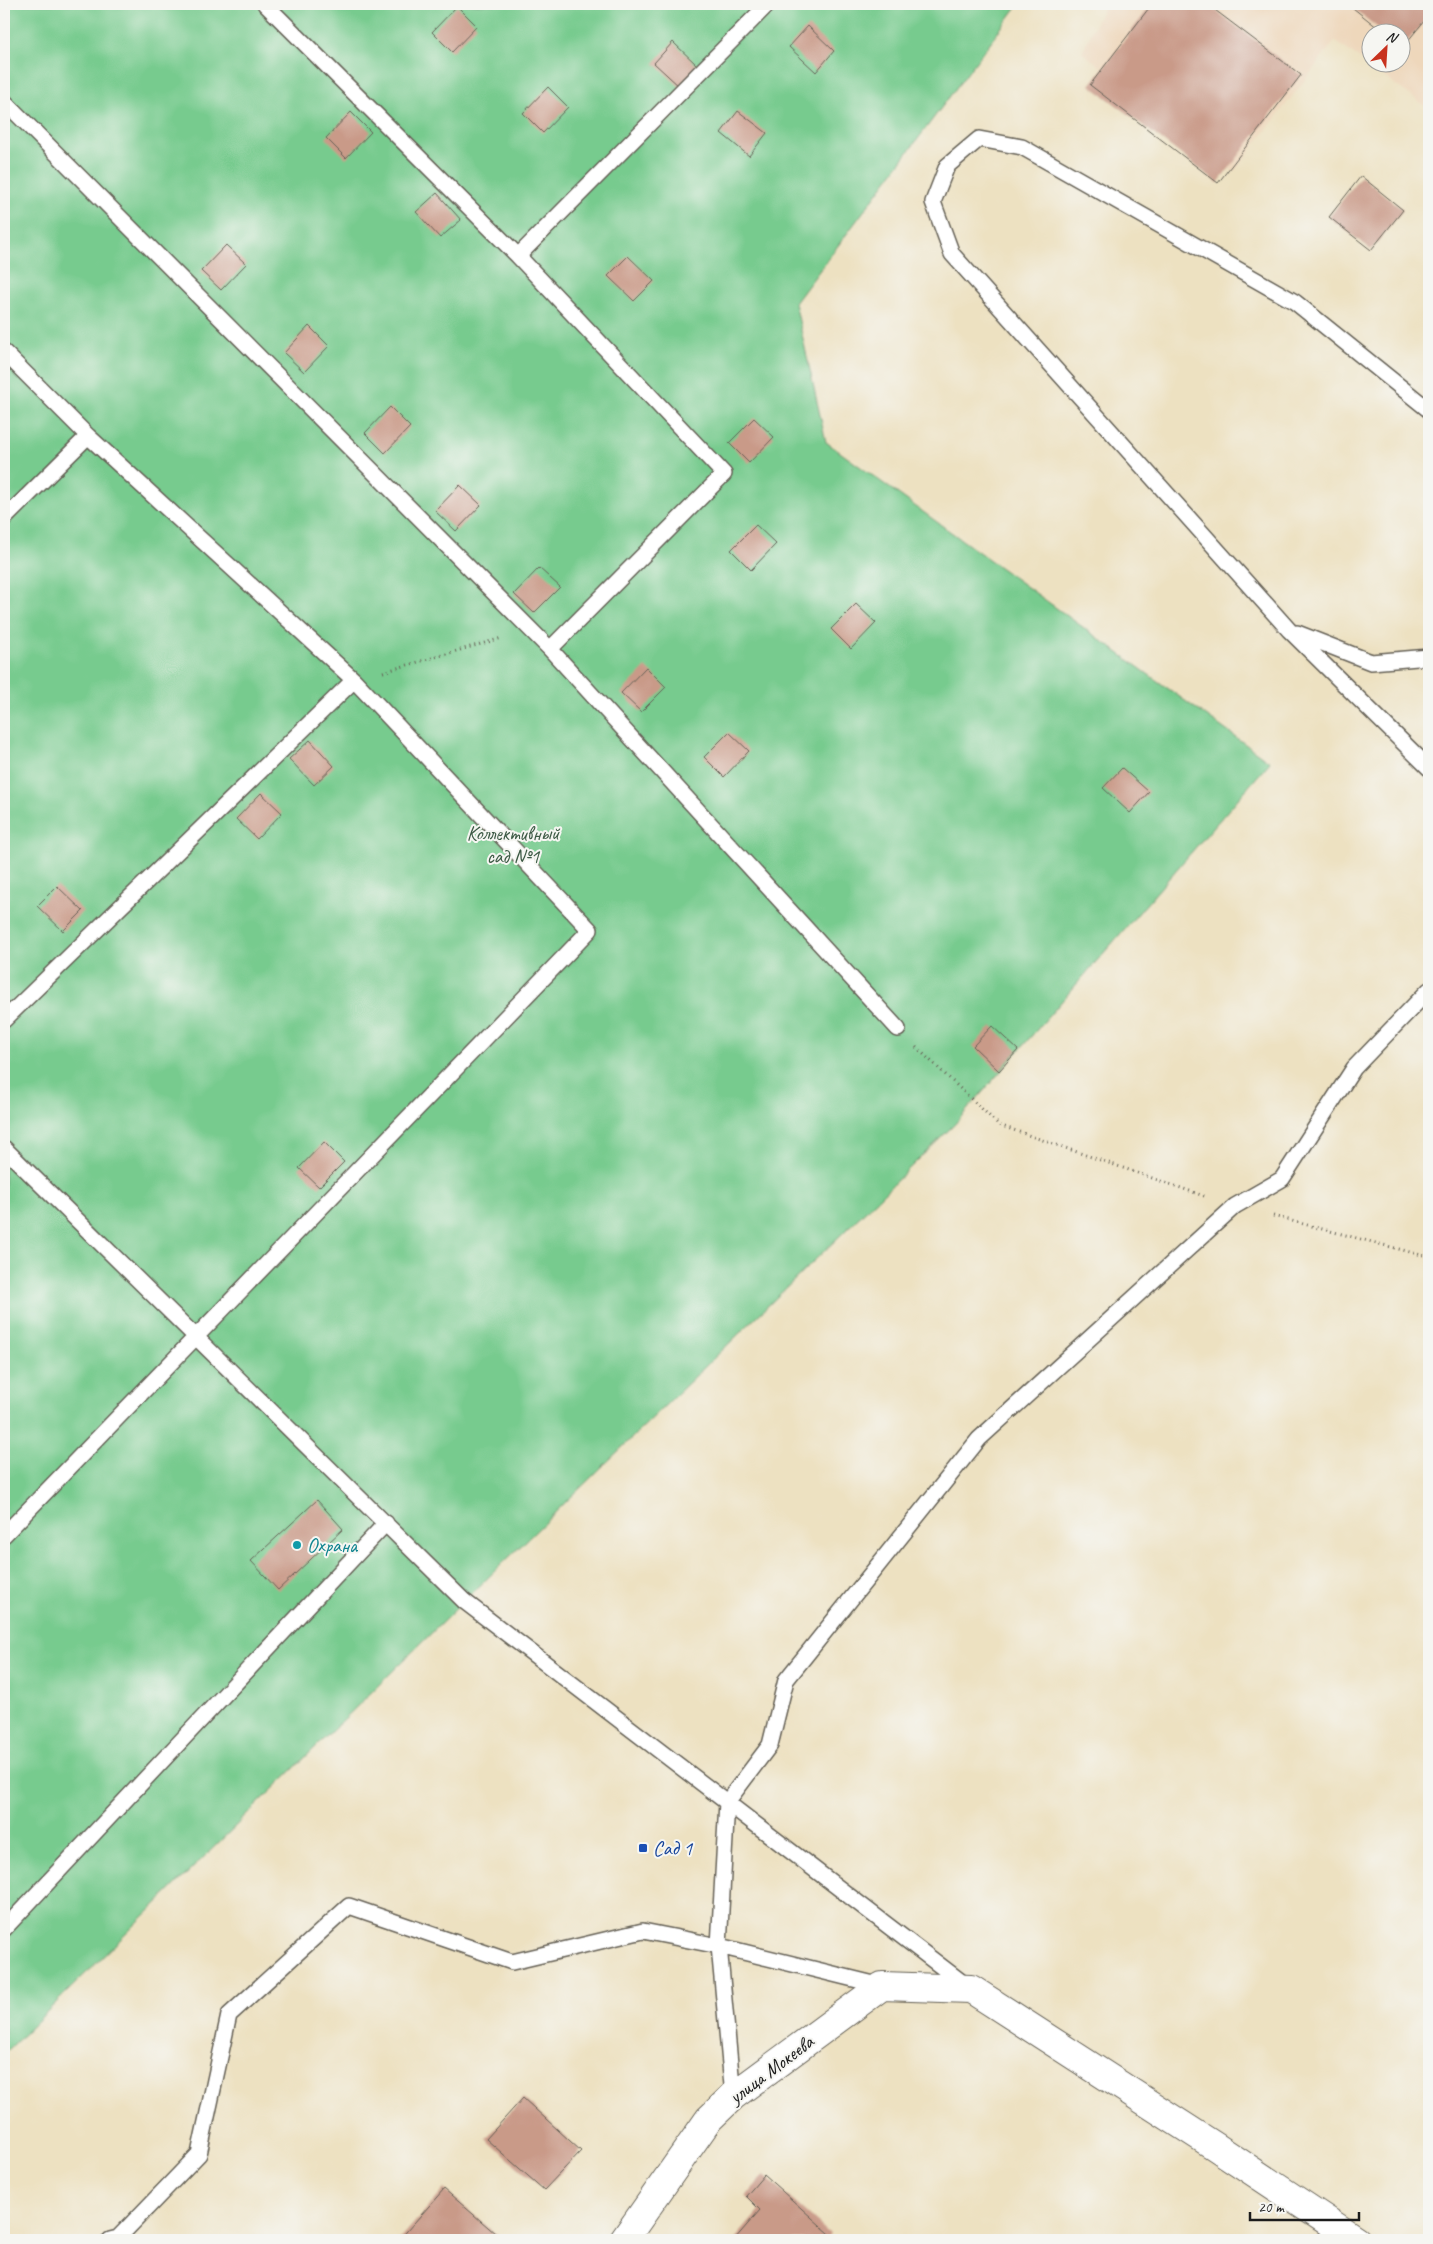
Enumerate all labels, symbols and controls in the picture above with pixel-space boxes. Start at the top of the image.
north arrow [1360,22,1410,72]
text: N [1384,27,1401,47]
park label: Коллективный сад №1 [467,821,561,869]
place label: Охрана [307,1533,359,1558]
marker: Охрана [291,1539,303,1551]
place label: Сад 1 [653,1836,693,1861]
marker: Сад 1 [637,1842,649,1854]
street label: улица Мокеева [723,2029,820,2110]
scale bar [1250,2189,1359,2221]
text: 20 m [1258,2198,1285,2217]

